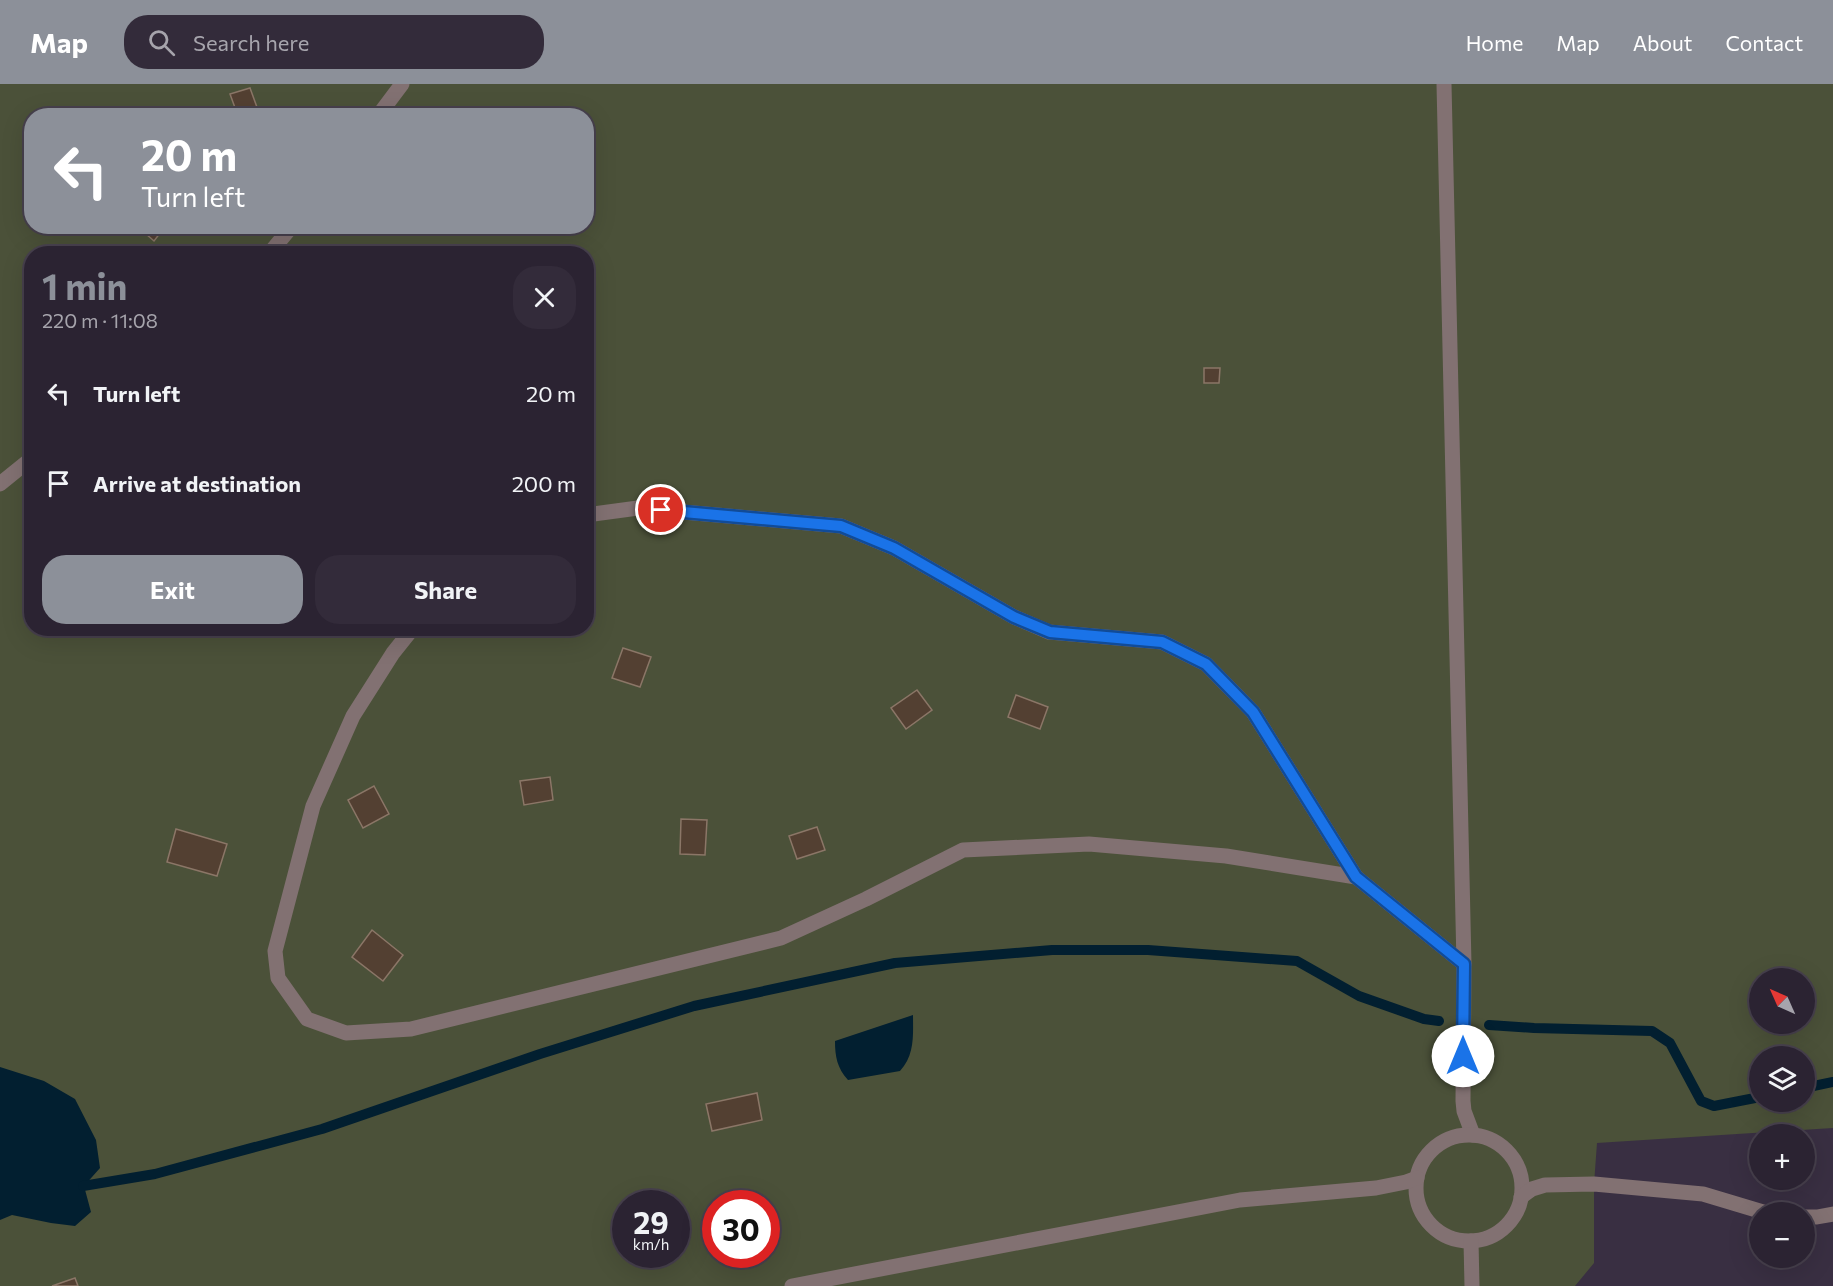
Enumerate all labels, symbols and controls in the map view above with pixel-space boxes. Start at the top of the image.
search box [124,15,544,69]
text: Map [30,25,88,59]
icon: search [145,26,178,59]
text: Search here [193,29,309,56]
text: Home [1466,30,1523,55]
text: Map [1556,30,1600,55]
text: About [1633,30,1692,55]
text: Contact [1725,30,1803,55]
text: 20 m [141,128,237,180]
icon: left [42,132,120,210]
text: Turn left [141,180,245,213]
text: 1 min [42,263,127,307]
button: close [513,266,576,329]
text: 220 m · 11:08 [42,308,158,332]
icon: left [42,377,75,410]
text: Turn left [93,380,180,407]
text: 20 m [526,380,576,407]
icon: arrive [42,467,75,500]
text: Arrive at destination [93,470,301,497]
text: 200 m [512,470,576,497]
pin [635,484,686,535]
icon: arrive [644,493,677,526]
button: Exit [42,555,303,624]
button: Share [315,555,576,624]
north arrow [1749,968,1815,1034]
map controls [1749,968,1815,1268]
position arrow [1431,1024,1495,1088]
button: layers [1749,1046,1815,1112]
button: + [1749,1124,1815,1190]
speed limit sign: 30 [702,1190,780,1268]
button: − [1749,1202,1815,1268]
text: 29 [633,1203,669,1240]
text: km/h [633,1235,669,1253]

